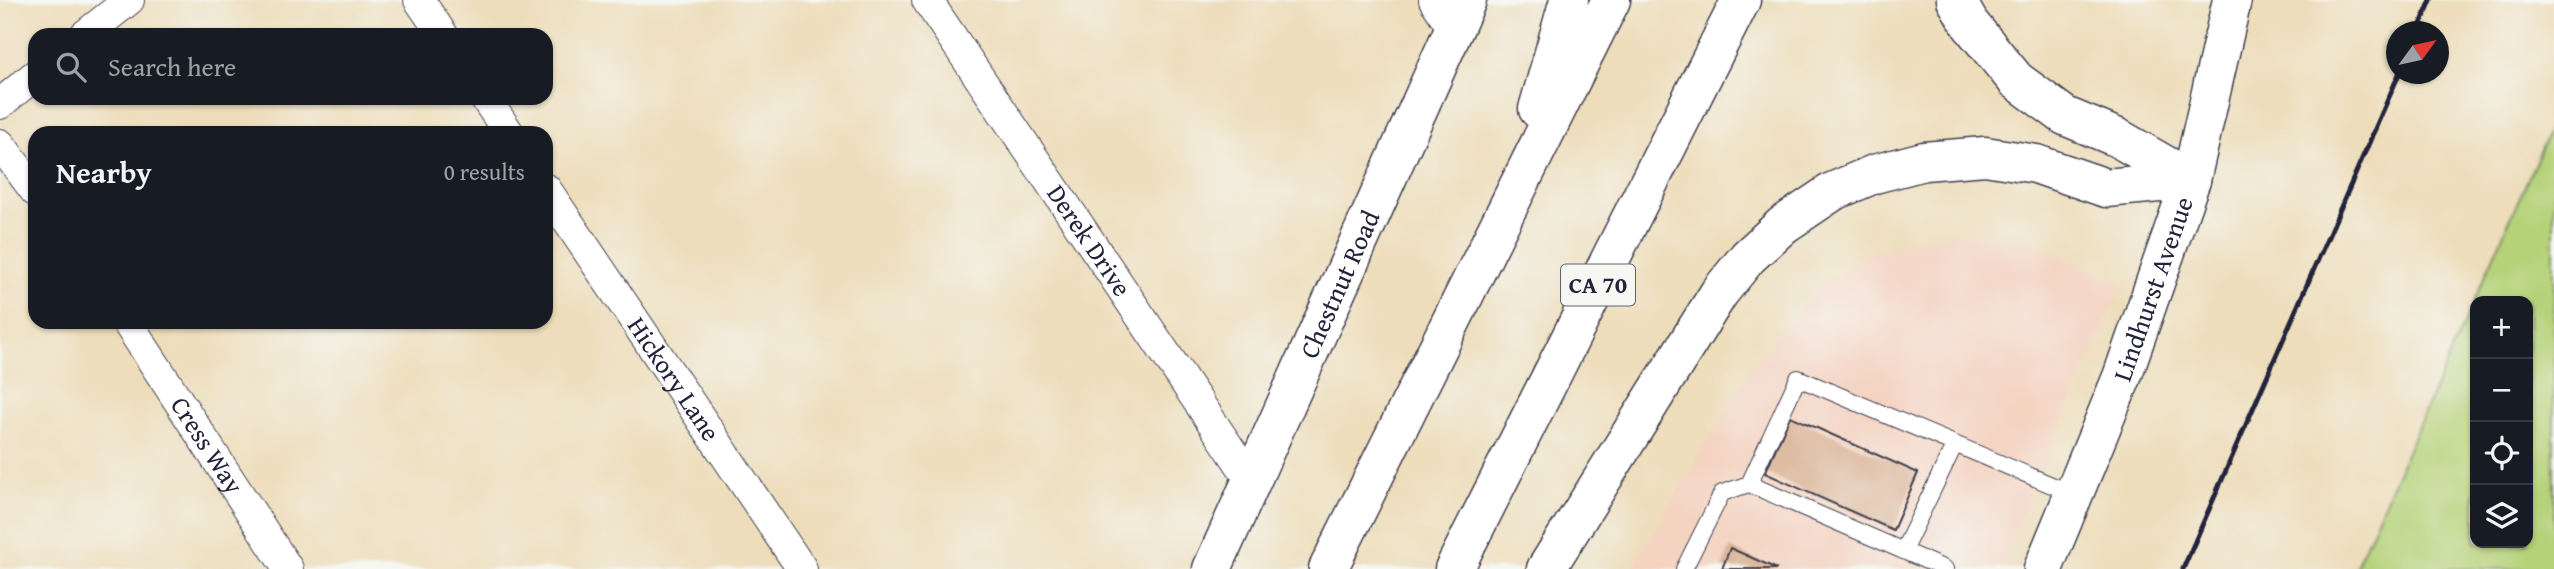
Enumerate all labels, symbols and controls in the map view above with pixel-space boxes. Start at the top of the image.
north arrow [2386,21,2449,84]
search box [28,28,553,105]
text: Search here [108,47,236,86]
icon: search [52,48,90,86]
text: Nearby [56,150,152,194]
text: 0 results [444,155,525,188]
street label: Derek Drive [1038,176,1142,304]
street label: Lindhurst Avenue [2102,191,2203,386]
street label: Chestnut Road [1289,204,1389,364]
road number: CA 70 [1561,264,1635,306]
map controls [2470,296,2533,548]
button: + [2470,296,2533,359]
street label: Hickory Lane [618,309,730,449]
button: − [2470,359,2533,422]
street label: Cress Way [161,388,254,501]
button: locate [2470,422,2533,485]
button: layers [2470,485,2533,548]

